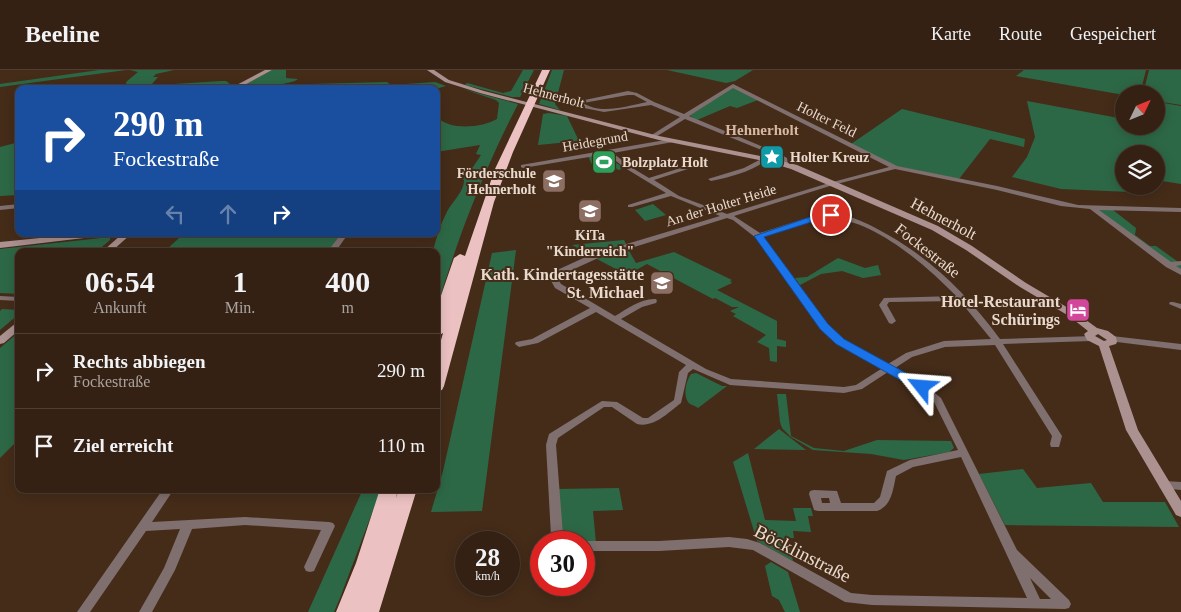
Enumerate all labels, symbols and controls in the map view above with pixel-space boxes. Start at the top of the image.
text: Beeline [25,21,100,47]
text: Karte [931,24,971,44]
text: Route [999,24,1042,44]
text: Gespeichert [1070,24,1156,44]
street label: Hehnerholt [522,80,586,111]
north arrow [1115,85,1165,135]
map controls [1115,85,1165,195]
street label: Holter Feld [795,99,859,140]
icon: right [30,105,95,170]
text: 290 m [113,105,203,144]
district label: Hehnerholt [725,122,799,138]
street label: Heidegrund [561,128,629,155]
place icon: Holter Kreuz [759,144,785,170]
button: layers [1115,145,1165,195]
text: Fockestraße [113,146,219,171]
sports icon: Bolzplatz Holt [591,149,617,175]
place label: Holter Kreuz [790,150,869,165]
place label: Bolzplatz Holt [622,155,708,170]
place label: Förderschule Hehnerholt [457,166,536,197]
school or university icon: Förderschule Hehnerholt [541,168,567,194]
street label: An der Holter Heide [664,182,778,229]
pin [810,194,852,236]
street label: Hehnerholt [908,194,980,243]
school or university icon: KiTa "Kinderreich" [577,198,603,224]
icon: left [161,200,189,228]
icon: ahead [214,200,242,228]
icon: right [267,200,295,228]
icon: arrive [817,201,845,229]
street label: Fockestraße [892,220,963,281]
place label: KiTa "Kinderreich" [546,228,634,259]
text: 06:54 [85,265,155,298]
text: 1 [232,265,247,298]
text: 400 [325,265,370,298]
place label: Kath. Kindertagesstätte St. Michael [480,266,645,301]
school or university icon: Kath. Kindertagesstätte St. Michael [649,270,675,296]
place label: Hotel-Restaurant Schürings [941,293,1061,329]
hotel icon: Hotel-Restaurant Schürings [1065,297,1091,323]
text: Ankunft [93,299,146,316]
text: Min. [225,299,255,316]
text: m [341,299,354,316]
text: Rechts abbiegen [73,351,205,372]
icon: right [30,357,58,385]
text: 290 m [377,360,425,381]
position arrow [895,360,947,412]
text: Fockestraße [73,373,150,390]
icon: arrive [30,432,58,460]
text: Ziel erreicht [73,435,173,456]
text: 110 m [378,435,425,456]
street label: Böcklinstraße [751,520,855,587]
speed limit sign: 30 [530,531,595,596]
text: 28 [475,544,500,571]
text: km/h [475,569,500,583]

